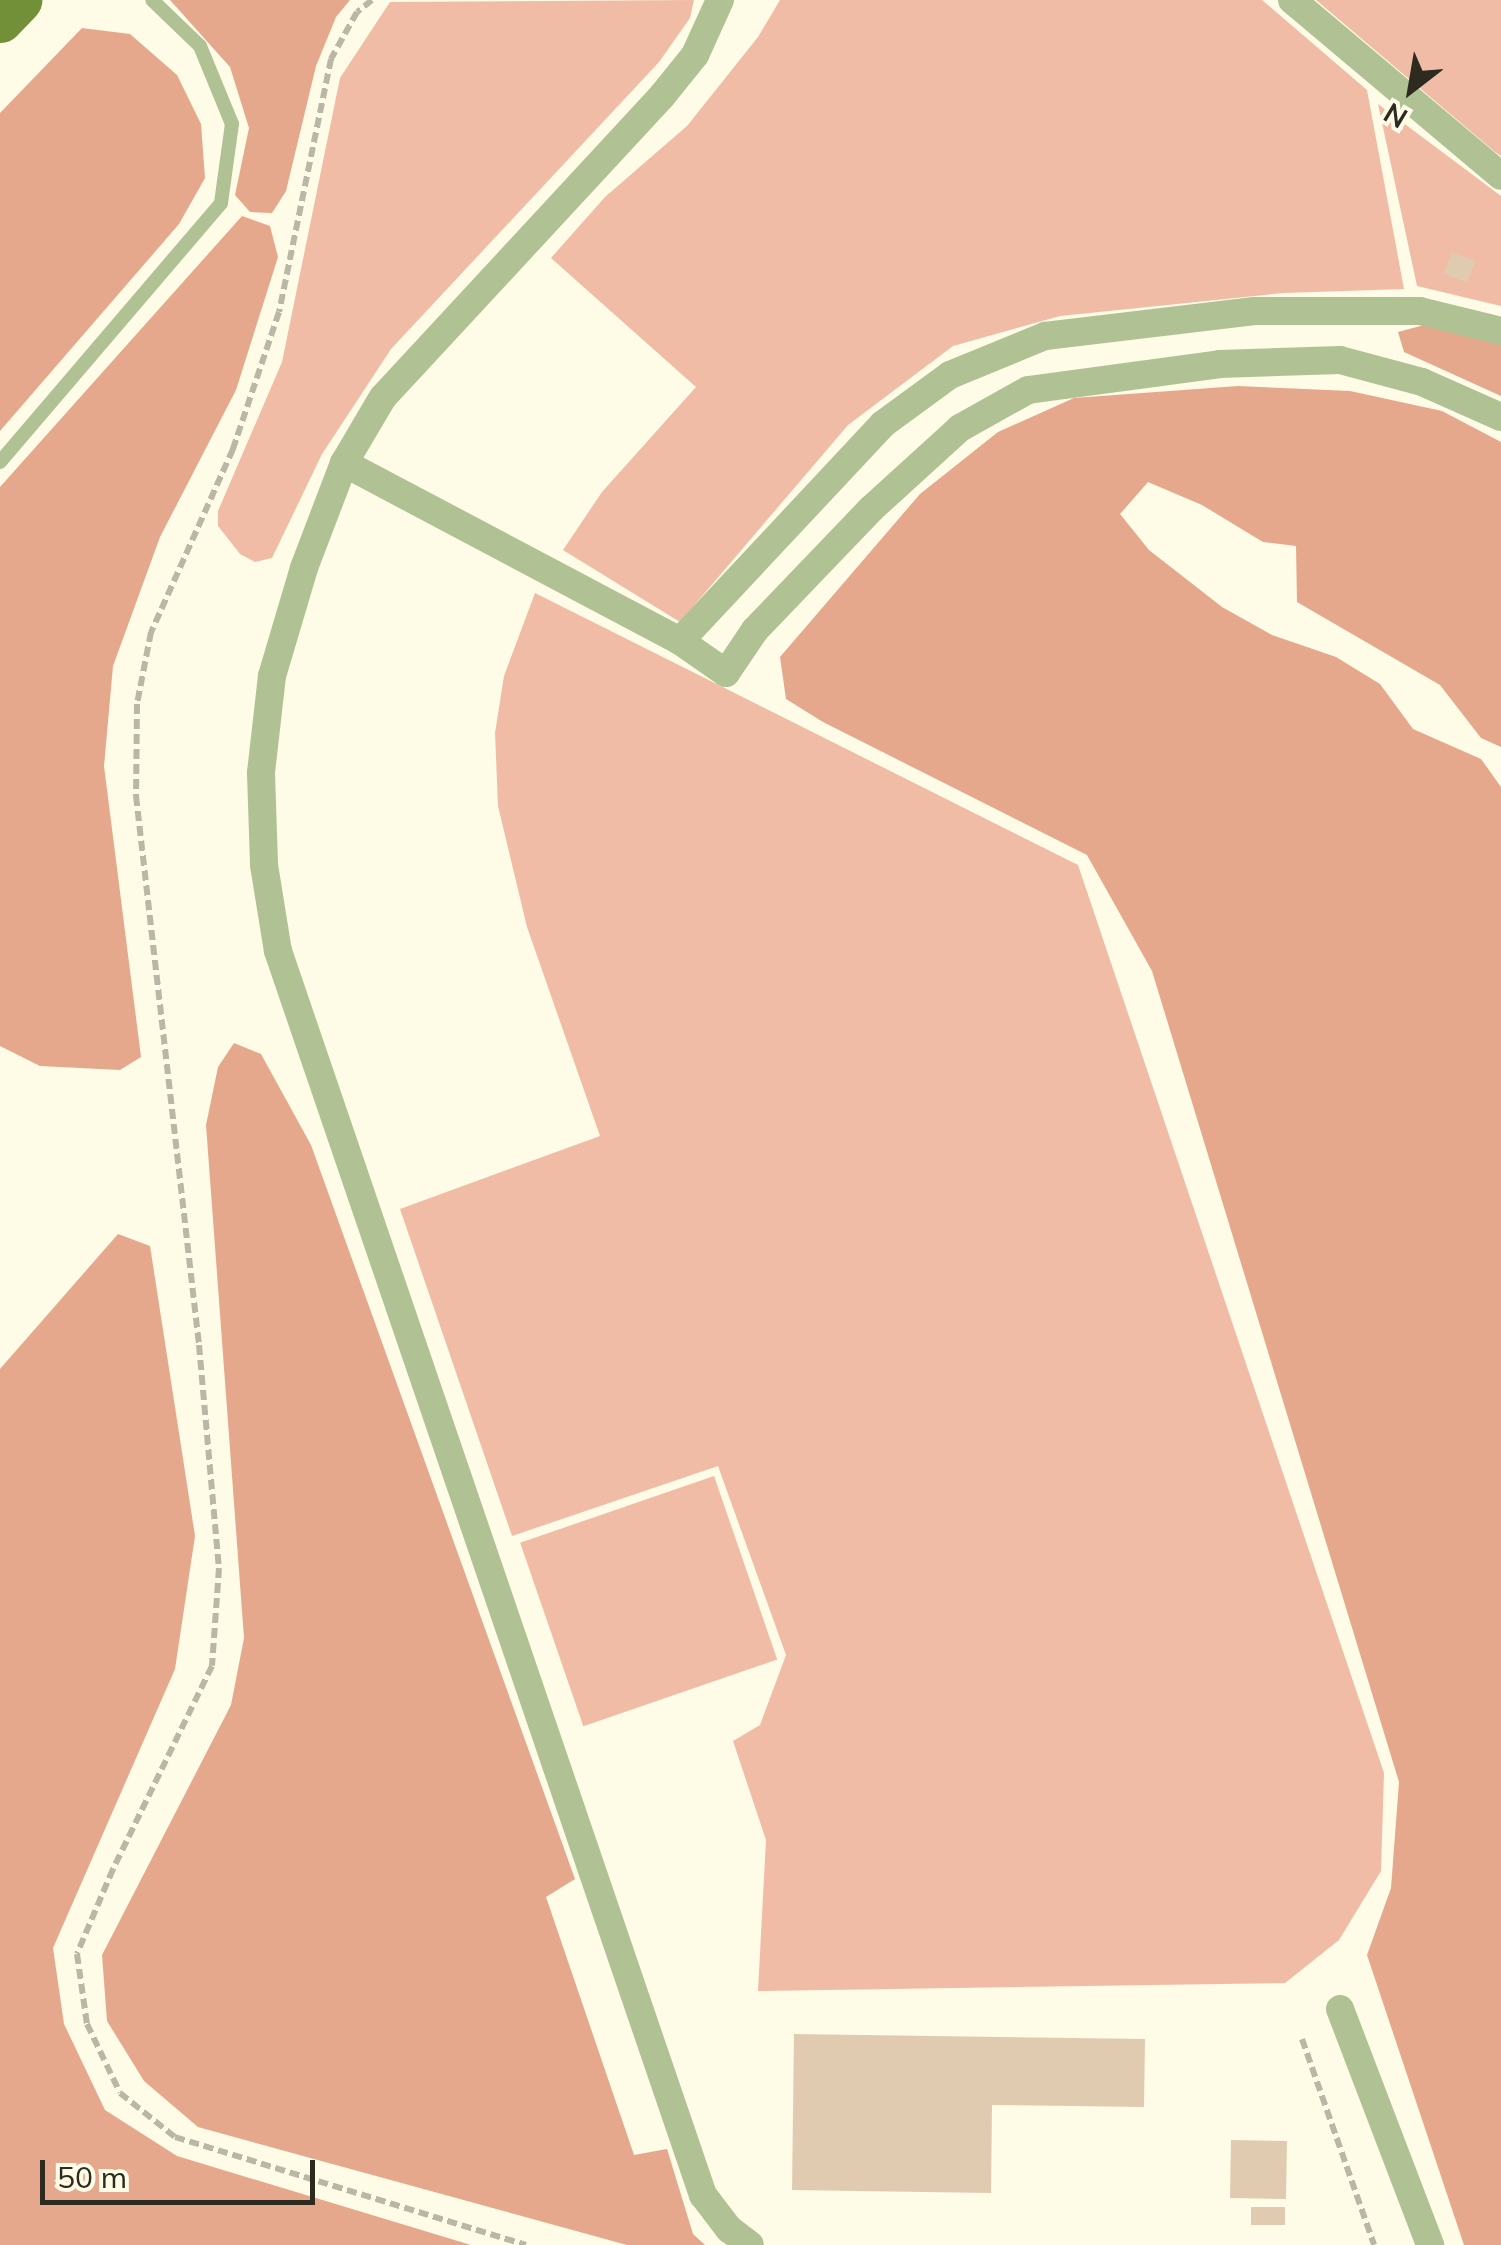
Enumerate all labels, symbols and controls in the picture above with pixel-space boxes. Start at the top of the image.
north arrow [1361,40,1461,140]
text: N [1377,96,1413,137]
scale bar [45,2140,320,2202]
text: 50 m [57,2158,127,2196]

